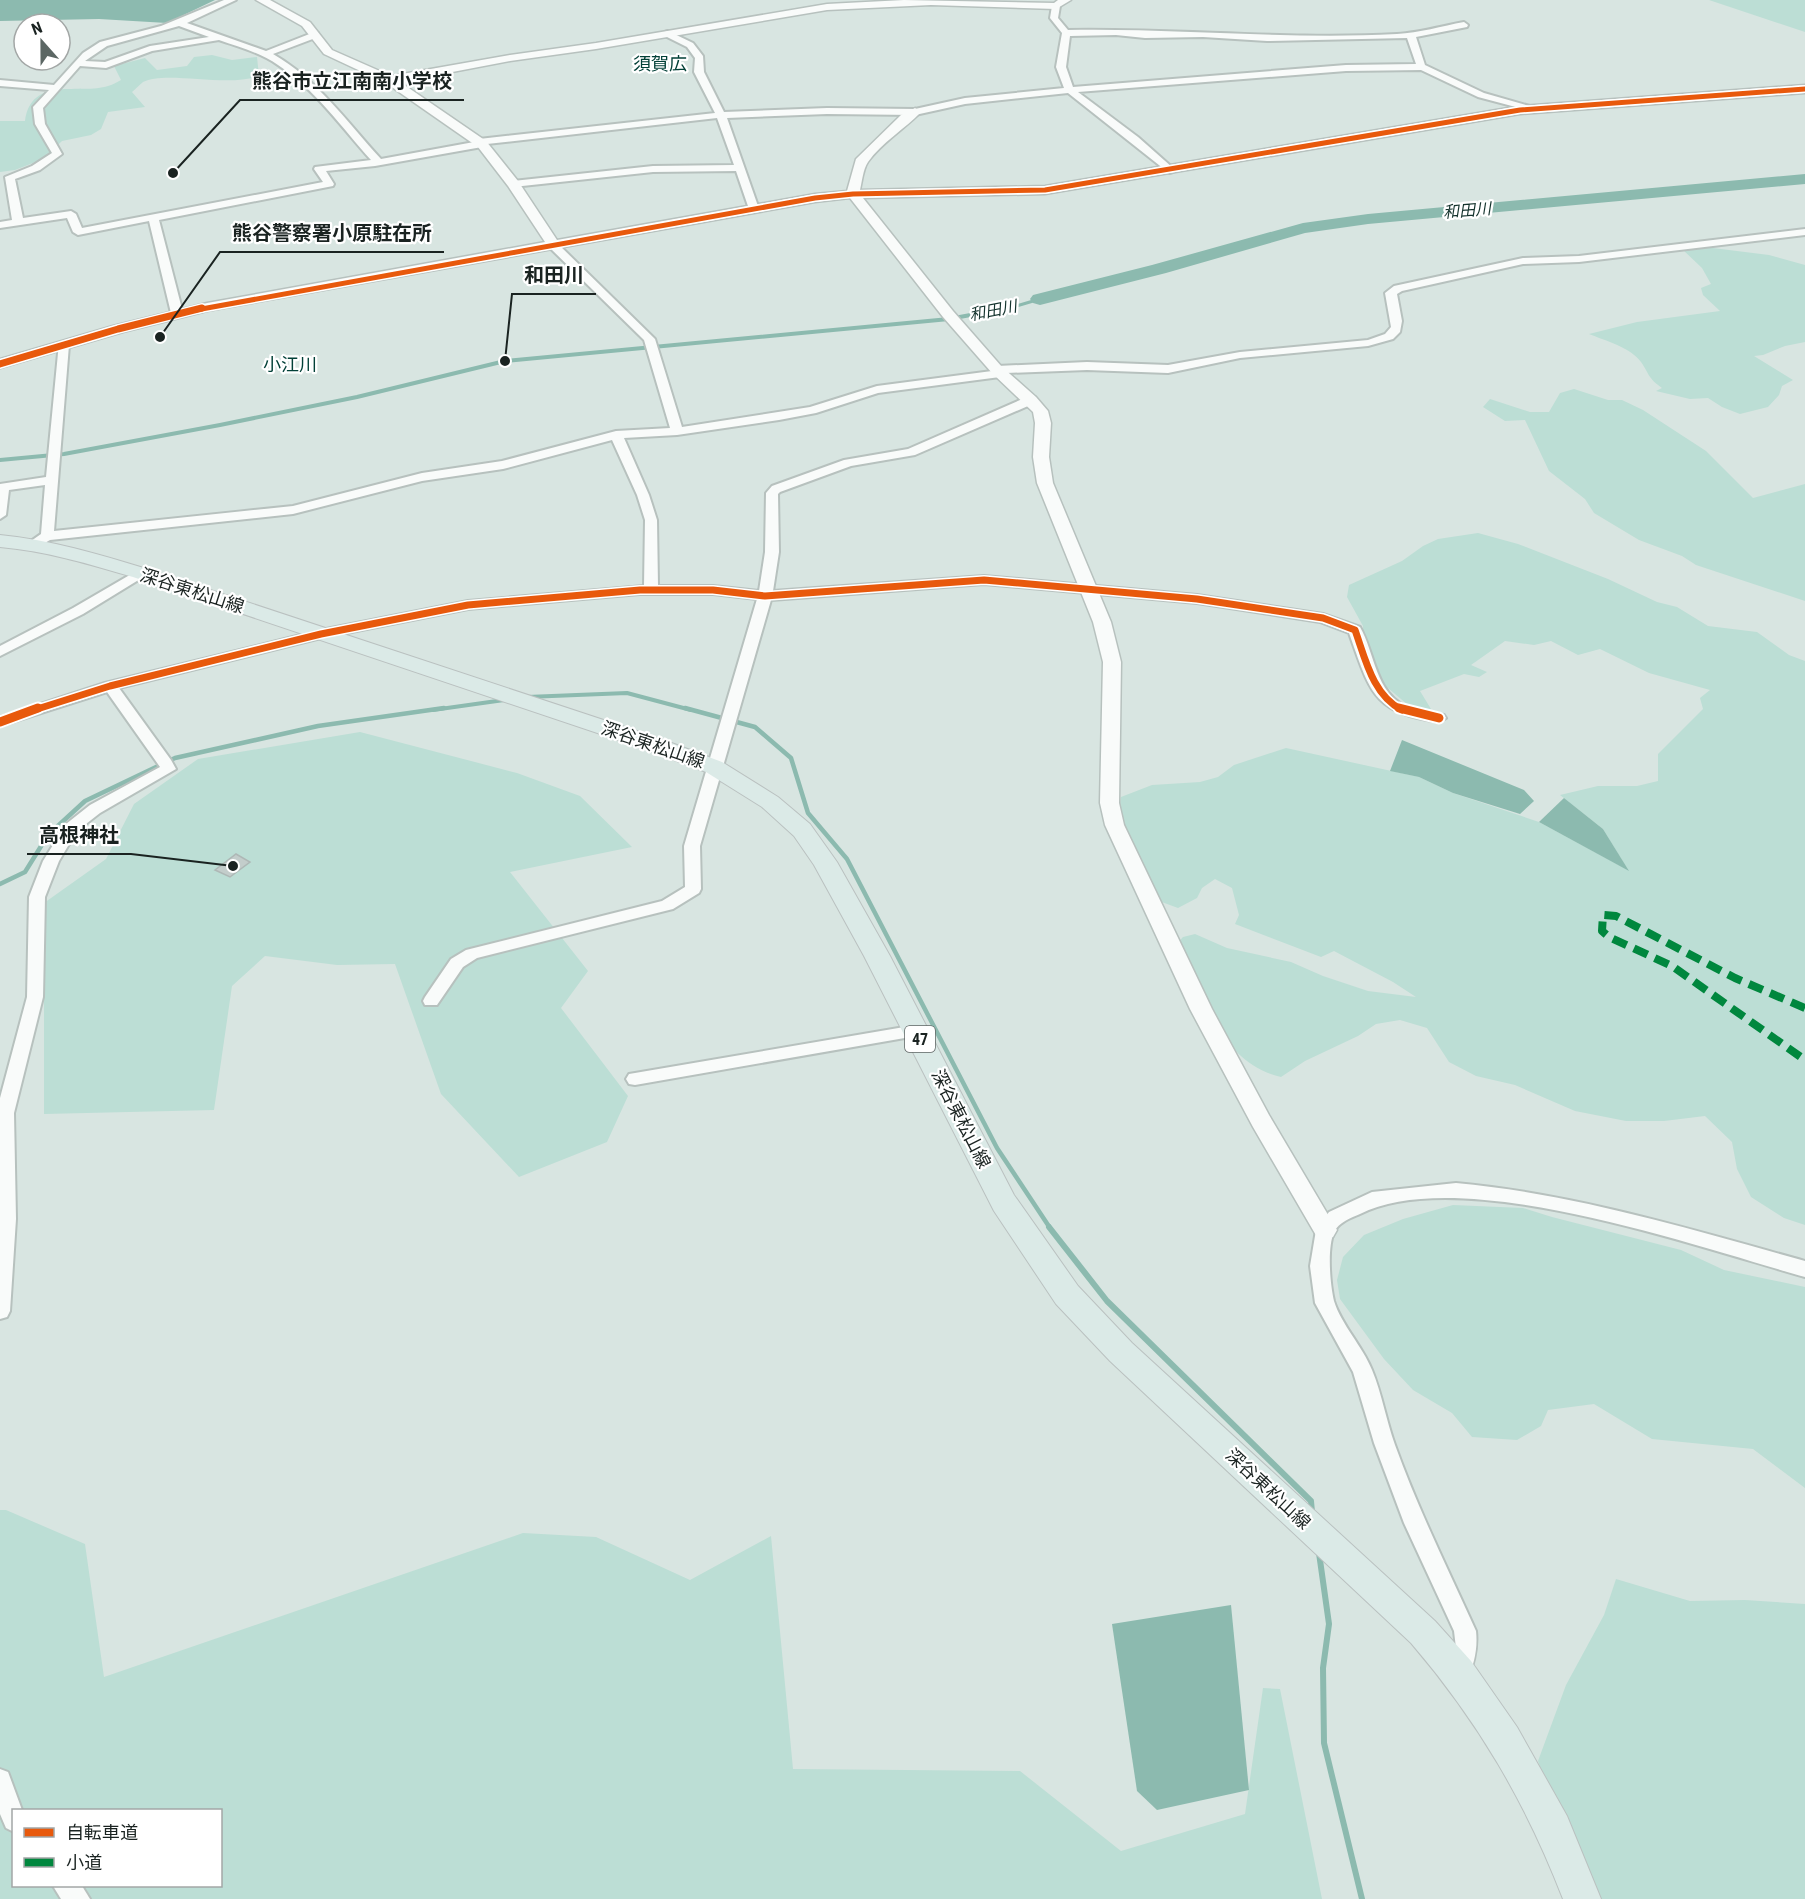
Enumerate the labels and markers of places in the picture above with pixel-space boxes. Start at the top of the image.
callout: 熊谷市立江南南小学校 [240,62,464,100]
callout: 熊谷警察署小原駐在所 [220,214,444,252]
callout: 和田川 [512,256,596,294]
callout: 高根神社 [27,816,131,854]

